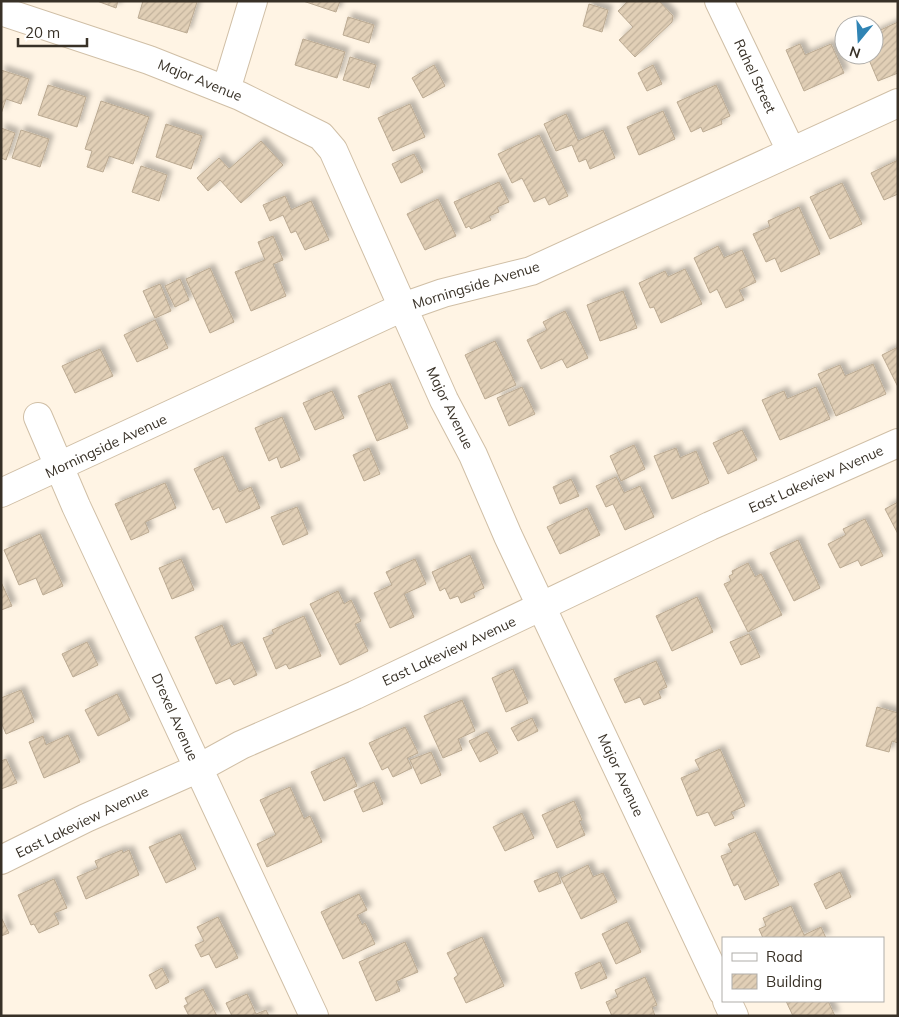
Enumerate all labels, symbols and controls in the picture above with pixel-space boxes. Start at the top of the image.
scale bar [18,15,86,47]
north arrow [834,15,884,65]
text: 20 m [25,23,60,42]
street label: Rahel Street [730,36,780,116]
text: N [847,42,863,63]
street label: Major Avenue [155,55,245,105]
street label: Morningside Avenue [410,257,542,313]
street label: Major Avenue [422,364,478,452]
street label: Morningside Avenue [42,410,170,482]
street label: East Lakeview Avenue [746,441,886,517]
street label: East Lakeview Avenue [379,612,519,690]
street label: Drexel Avenue [148,671,202,763]
street label: Major Avenue [594,731,648,819]
street label: East Lakeview Avenue [13,782,151,862]
legend [722,937,884,1002]
text: Road [766,947,803,966]
text: Building [766,972,822,991]

